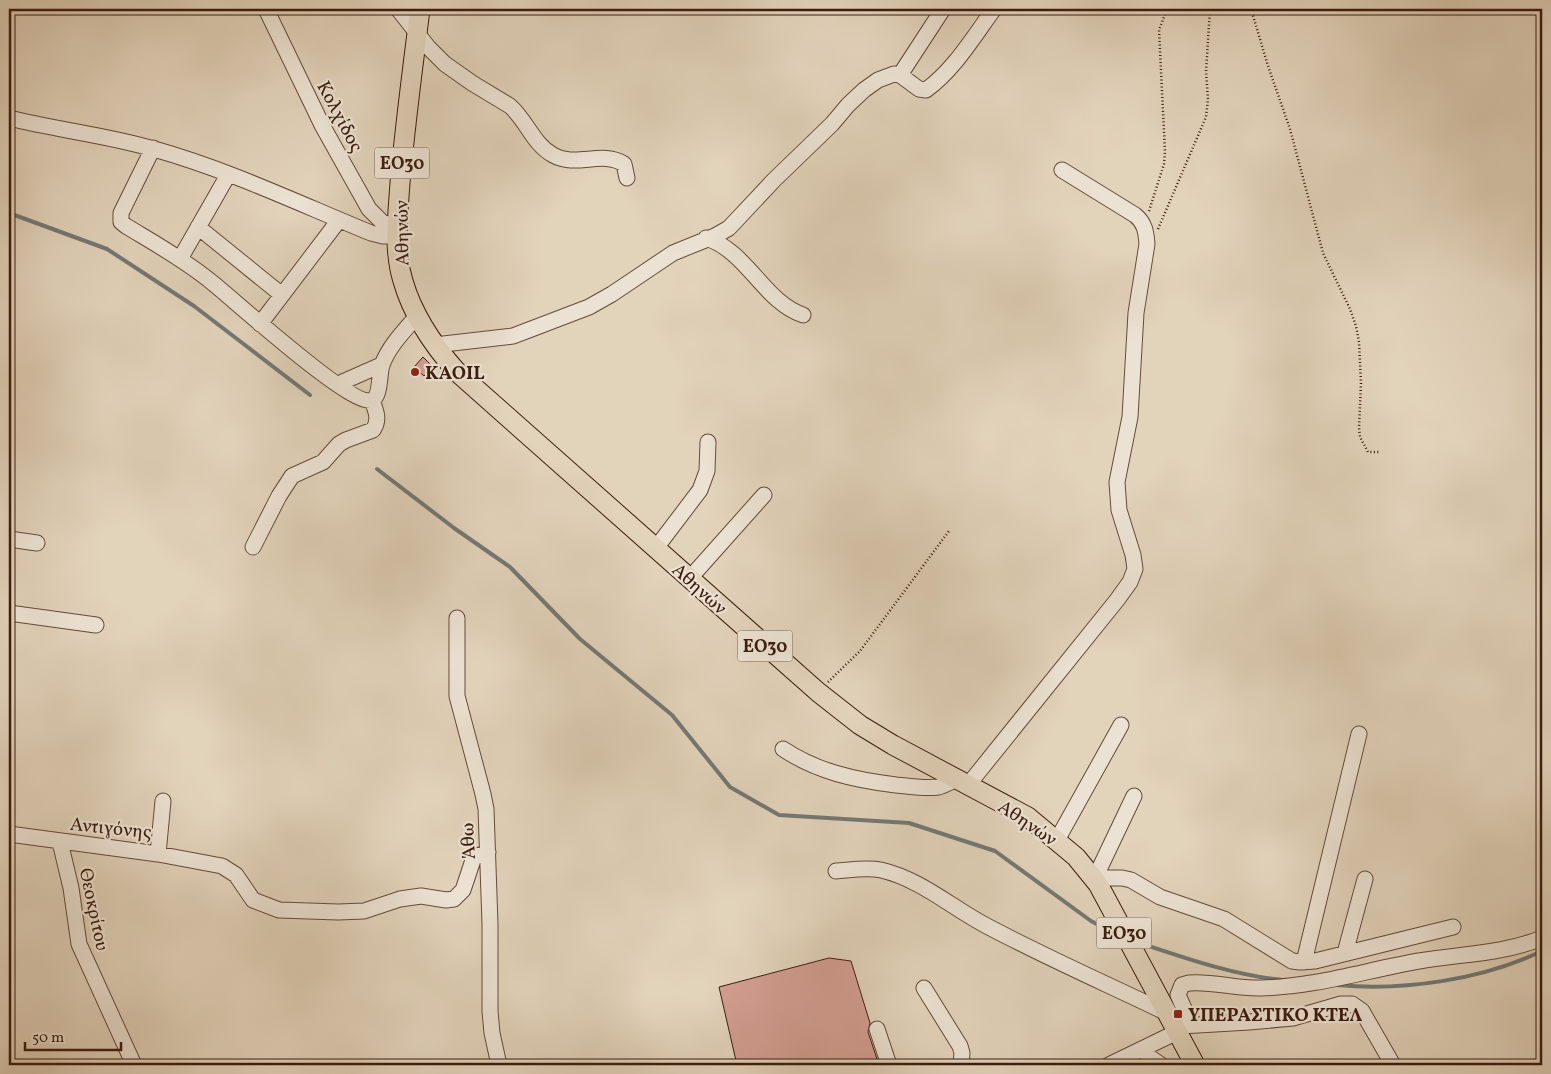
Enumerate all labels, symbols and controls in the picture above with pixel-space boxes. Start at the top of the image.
street label: Κολχίδος [310,77,369,157]
road number: ΕΟ30 [374,148,430,178]
street label: Αθηνών [389,200,417,266]
place label: KAOIL [425,361,485,387]
marker: KAOIL [409,366,421,378]
street label: Αθηνών [666,558,732,621]
road number: ΕΟ30 [738,630,792,661]
street label: Αθηνών [992,795,1061,853]
street label: Αντιγόνης [69,812,153,846]
street label: Άθω [455,822,483,860]
street label: Θεοκρίτου [72,866,114,953]
road number: ΕΟ30 [1096,918,1152,948]
place label: ΥΠΕΡΑΣΤΙΚΟ ΚΤΕΛ [1188,1003,1363,1029]
marker: ΥΠΕΡΑΣΤΙΚΟ ΚΤΕΛ [1172,1008,1184,1020]
scale bar [25,1019,121,1051]
text: 50 m [32,1028,64,1049]

